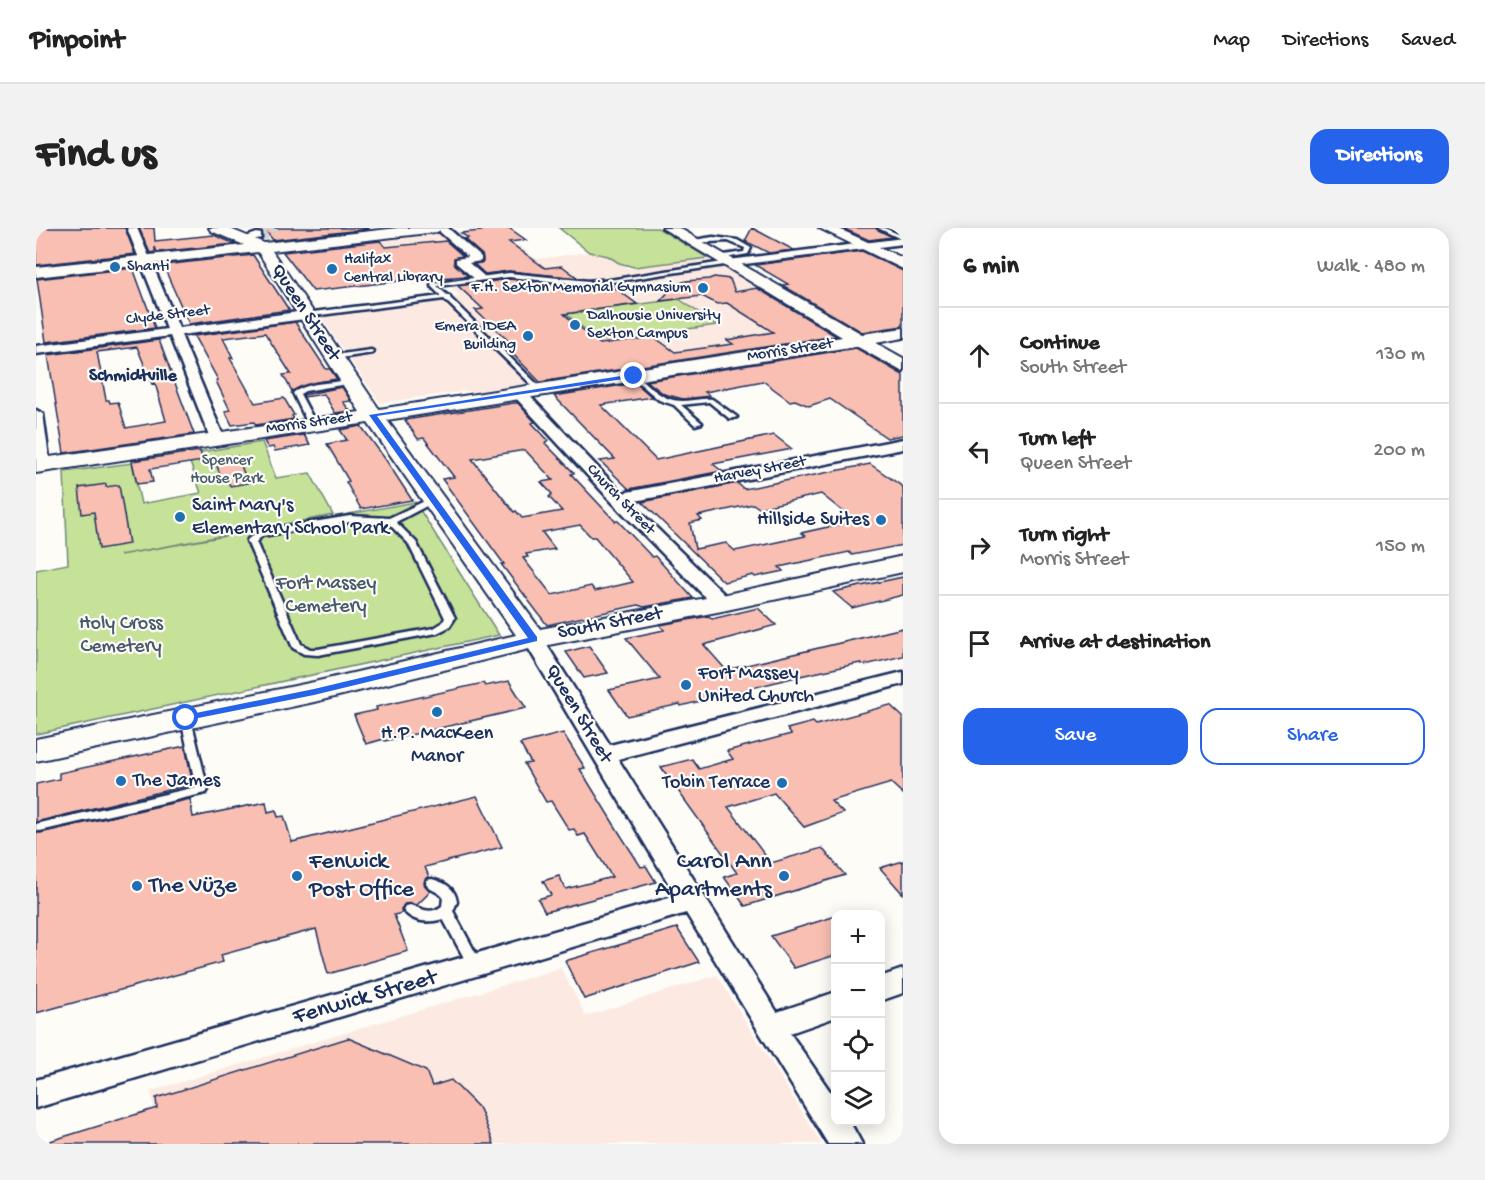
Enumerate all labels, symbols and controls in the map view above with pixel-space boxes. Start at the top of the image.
text: Pinpoint [30,25,124,58]
text: Map [1213,29,1250,54]
text: Directions [1283,29,1368,54]
text: Saved [1401,29,1455,54]
button: Directions [1310,129,1449,184]
text: Find us [36,132,156,181]
place label: Halifax Central Library [344,251,443,288]
text: 6 min [963,252,1019,283]
text: Walk · 480 m [1317,256,1425,279]
place label: Shanti [127,258,170,277]
marker: Shanti [108,260,122,274]
street label: Queen Street [265,260,346,367]
marker: Halifax Central Library [325,262,339,276]
place label: F.H. Sexton Memorial Gymnasium [470,279,692,298]
marker: F.H. Sexton Memorial Gymnasium [696,281,710,295]
street label: Clyde Street [125,301,212,331]
place label: Dalhousie University Sexton Campus [586,307,721,344]
place label: Emera IDEA Building [434,318,518,355]
marker: Dalhousie University Sexton Campus [568,318,582,332]
marker: Emera IDEA Building [521,329,535,343]
text: Continue [1020,331,1100,357]
street label: Morris Street [746,335,836,367]
icon: ahead [963,339,996,372]
text: 130 m [1376,344,1425,367]
text: South Street [1020,357,1126,380]
route end [620,362,646,388]
district label: Schmidtville [89,366,178,387]
street label: Morris Street [265,408,355,439]
text: Turn left [1020,427,1094,453]
icon: left [963,435,996,468]
text: 200 m [1374,440,1425,463]
park label: Spencer House Park [190,452,266,489]
street label: Harvey Street [712,452,809,489]
text: Queen Street [1020,453,1131,476]
street label: Church Street [582,461,659,540]
place label: Saint Mary's Elementary School Park [192,495,391,541]
place label: Hillside Suites [757,509,870,532]
marker: Saint Mary's Elementary School Park [173,510,187,524]
marker: Hillside Suites [874,513,888,527]
text: Turn right [1020,523,1108,549]
icon: right [963,531,996,564]
text: 150 m [1376,536,1425,559]
text: Morris Street [1020,549,1128,572]
park label: Fort Massey Cemetery [275,573,376,619]
street label: South Street [556,602,666,645]
park label: Holy Cross Cemetery [79,613,164,659]
icon: arrive [963,627,996,660]
text: Arrive at destination [1020,630,1210,656]
street label: Queen Street [540,660,617,769]
place label: Fort Massey United Church [697,663,814,709]
marker: Fort Massey United Church [679,678,693,692]
route start [172,704,198,730]
marker: H.P. MacKeen Manor [430,705,444,719]
button: Save [963,708,1188,765]
button: Share [1200,708,1425,765]
place label: H.P. MacKeen Manor [381,723,494,769]
place label: The James [132,770,221,793]
place label: Tobin Terrace [661,772,771,795]
marker: The James [114,774,128,788]
marker: Tobin Terrace [775,776,789,790]
place label: Fenwick Post Office [308,848,415,905]
place label: Carol Ann Apartments [655,848,773,905]
marker: Fenwick Post Office [290,869,304,883]
marker: Carol Ann Apartments [777,869,791,883]
place label: The Vüze [147,872,237,901]
marker: The Vüze [130,879,144,893]
map controls [831,910,885,1126]
button: + [831,910,885,964]
street label: Fenwick Street [289,963,442,1033]
button: − [831,964,885,1018]
button: locate [831,1018,885,1072]
button: layers [831,1072,885,1126]

